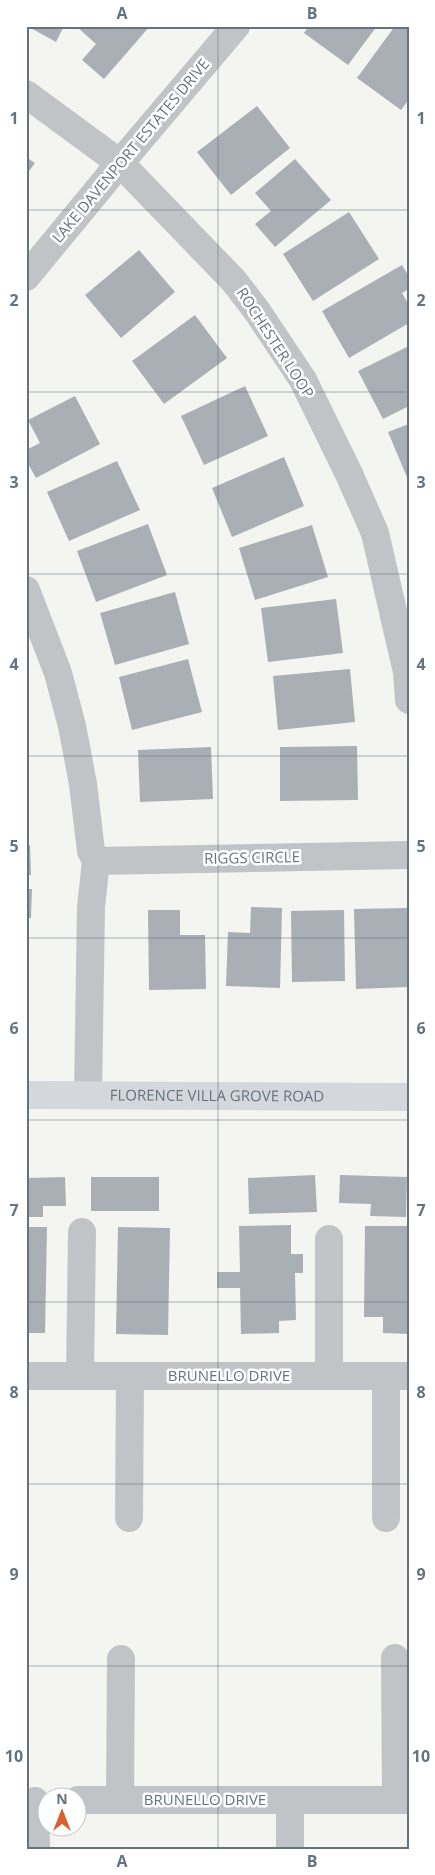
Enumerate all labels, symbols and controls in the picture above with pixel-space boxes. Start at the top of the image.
text: A [116,2,128,24]
text: B [307,2,317,24]
street label: LAKE DAVENPORT ESTATES DRIVE [47,54,213,247]
text: 1 [9,107,19,129]
text: 1 [416,107,426,129]
street label: ROCHESTER LOOP [233,283,319,402]
text: 2 [9,289,19,311]
text: 2 [416,289,426,311]
text: 3 [9,471,19,493]
text: 3 [416,471,426,493]
text: 4 [9,653,19,675]
text: 4 [416,653,426,675]
text: 5 [9,835,19,857]
text: 5 [416,835,426,857]
street label: RIGGS CIRCLE [204,846,300,868]
text: 6 [9,1017,19,1039]
text: 6 [416,1017,426,1039]
street label: FLORENCE VILLA GROVE ROAD [110,1084,324,1106]
text: 7 [9,1199,19,1221]
text: 7 [416,1199,426,1221]
street label: BRUNELLO DRIVE [168,1365,290,1385]
text: 8 [9,1381,19,1403]
text: 8 [416,1381,426,1403]
text: 9 [9,1563,19,1585]
text: 9 [416,1563,426,1585]
text: 10 [5,1745,23,1767]
text: 10 [412,1745,430,1767]
north arrow [38,1788,88,1838]
text: N [56,1789,68,1808]
street label: BRUNELLO DRIVE [144,1789,266,1809]
text: A [116,1850,128,1872]
text: B [307,1850,317,1872]

